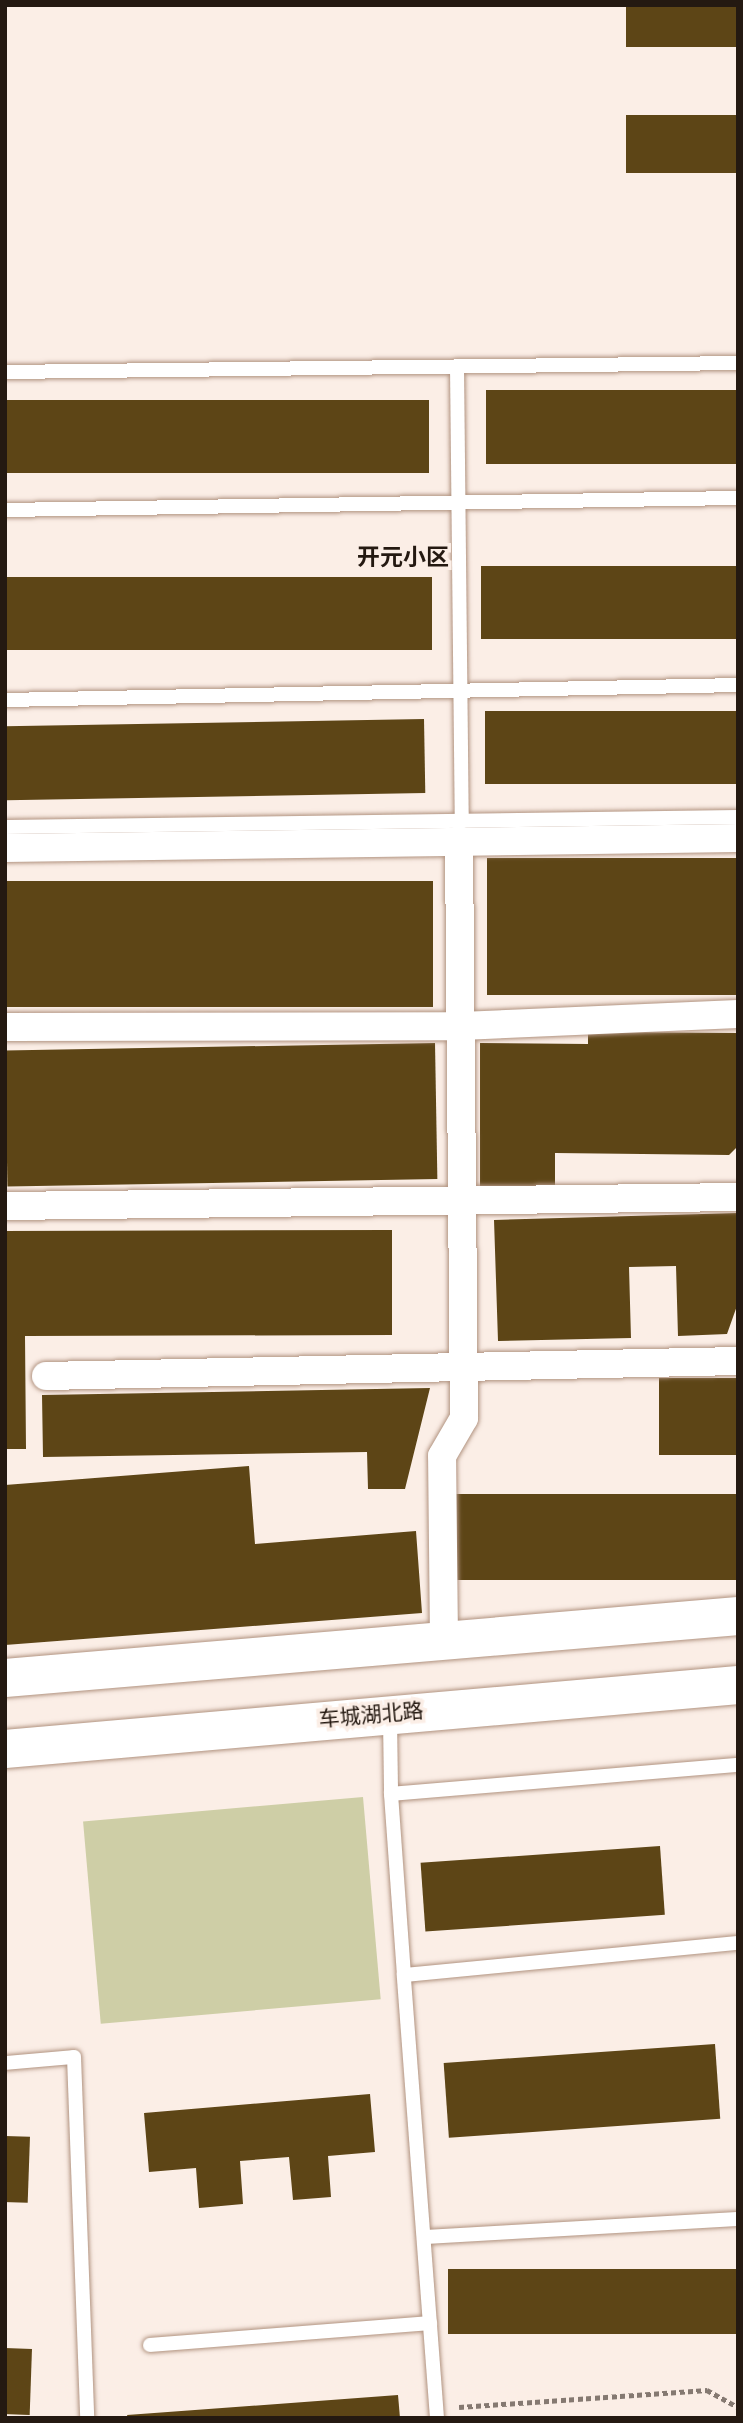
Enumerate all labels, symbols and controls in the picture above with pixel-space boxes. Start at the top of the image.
district label: 开元小区 [357,543,449,571]
street label: 车城湖北路 [318,1698,424,1732]

